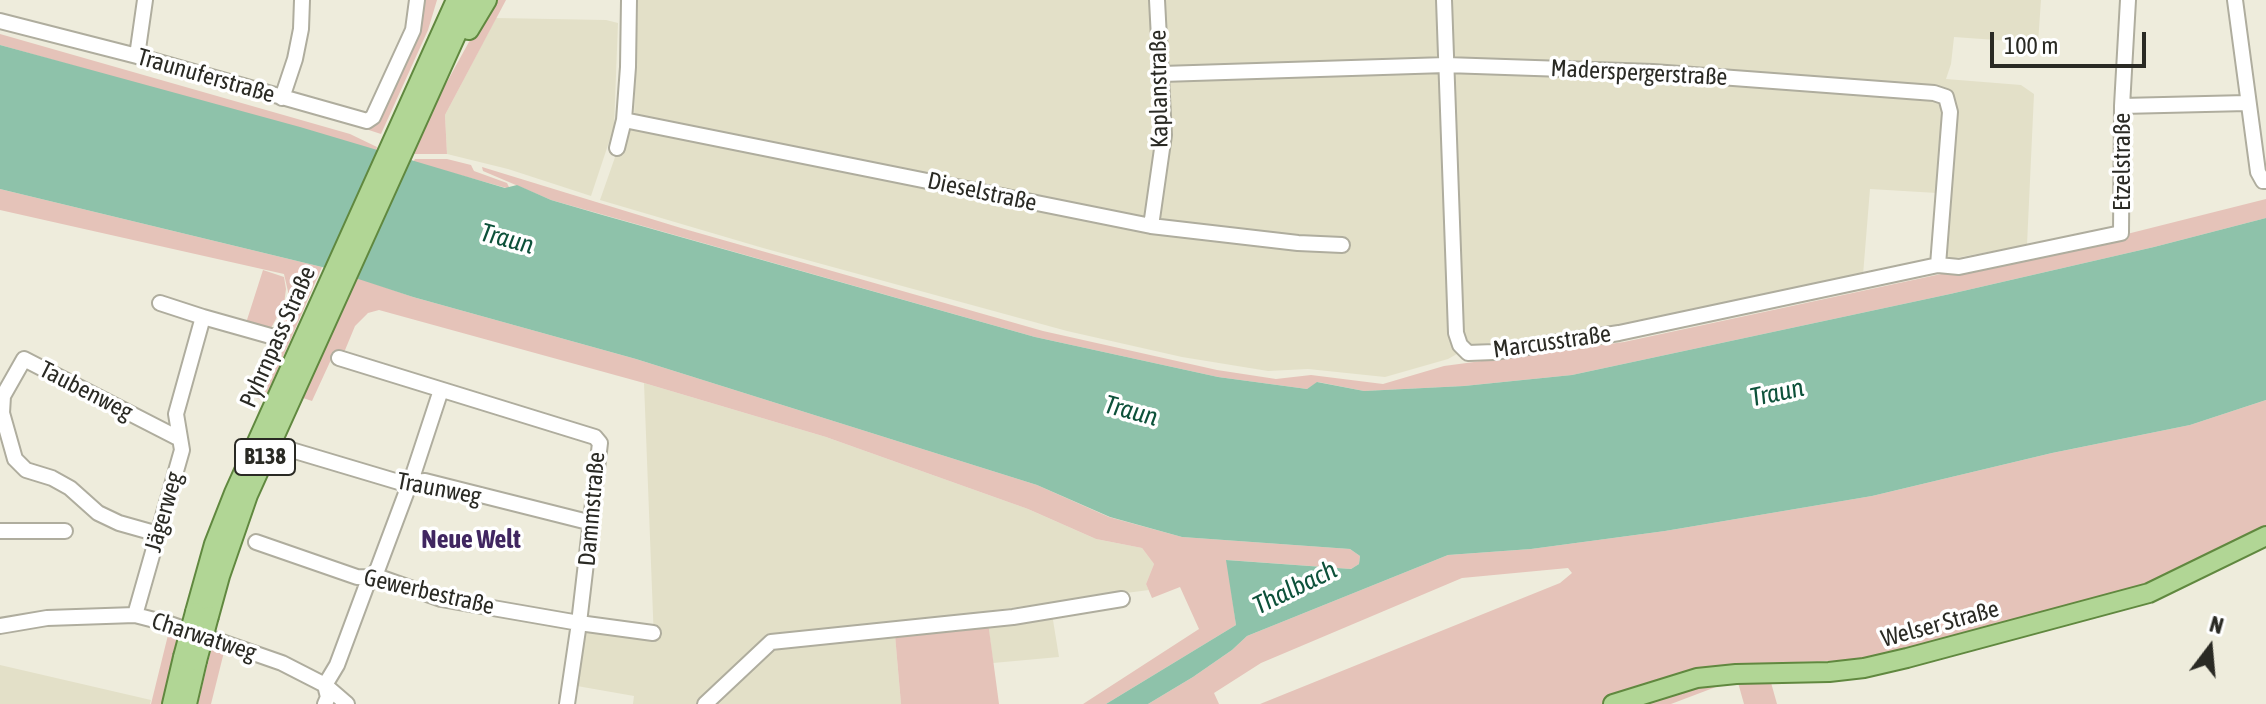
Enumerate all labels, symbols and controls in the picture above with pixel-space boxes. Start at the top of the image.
scale bar [1994,16,2150,66]
street label: Kaplanstraße [1144,30,1174,148]
text: 100 m [2004,32,2058,59]
street label: Traunuferstraße [134,43,278,109]
street label: Maderspergerstraße [1550,54,1728,92]
street label: Etzelstraße [2108,113,2136,211]
street label: Dieselstraße [925,166,1039,218]
water label: Traun [477,217,537,261]
street label: Pyhrnpass Straße [234,262,322,412]
street label: Marcusstraße [1491,319,1613,365]
street label: Taubenweg [35,355,137,427]
water label: Traun [1747,372,1807,414]
water label: Traun [1101,389,1161,433]
road number: B138 [235,439,295,475]
street label: Dammstraße [573,451,611,567]
street label: Traunweg [394,467,484,511]
street label: Jägerweg [139,469,189,555]
district label: Neue Welt [421,524,521,556]
water label: Thalbach [1248,554,1342,622]
street label: Gewerbestraße [361,563,497,621]
street label: Welser Straße [1878,594,2002,654]
street label: Charwatweg [148,607,260,667]
north arrow [2170,608,2250,688]
text: N [2207,611,2226,639]

